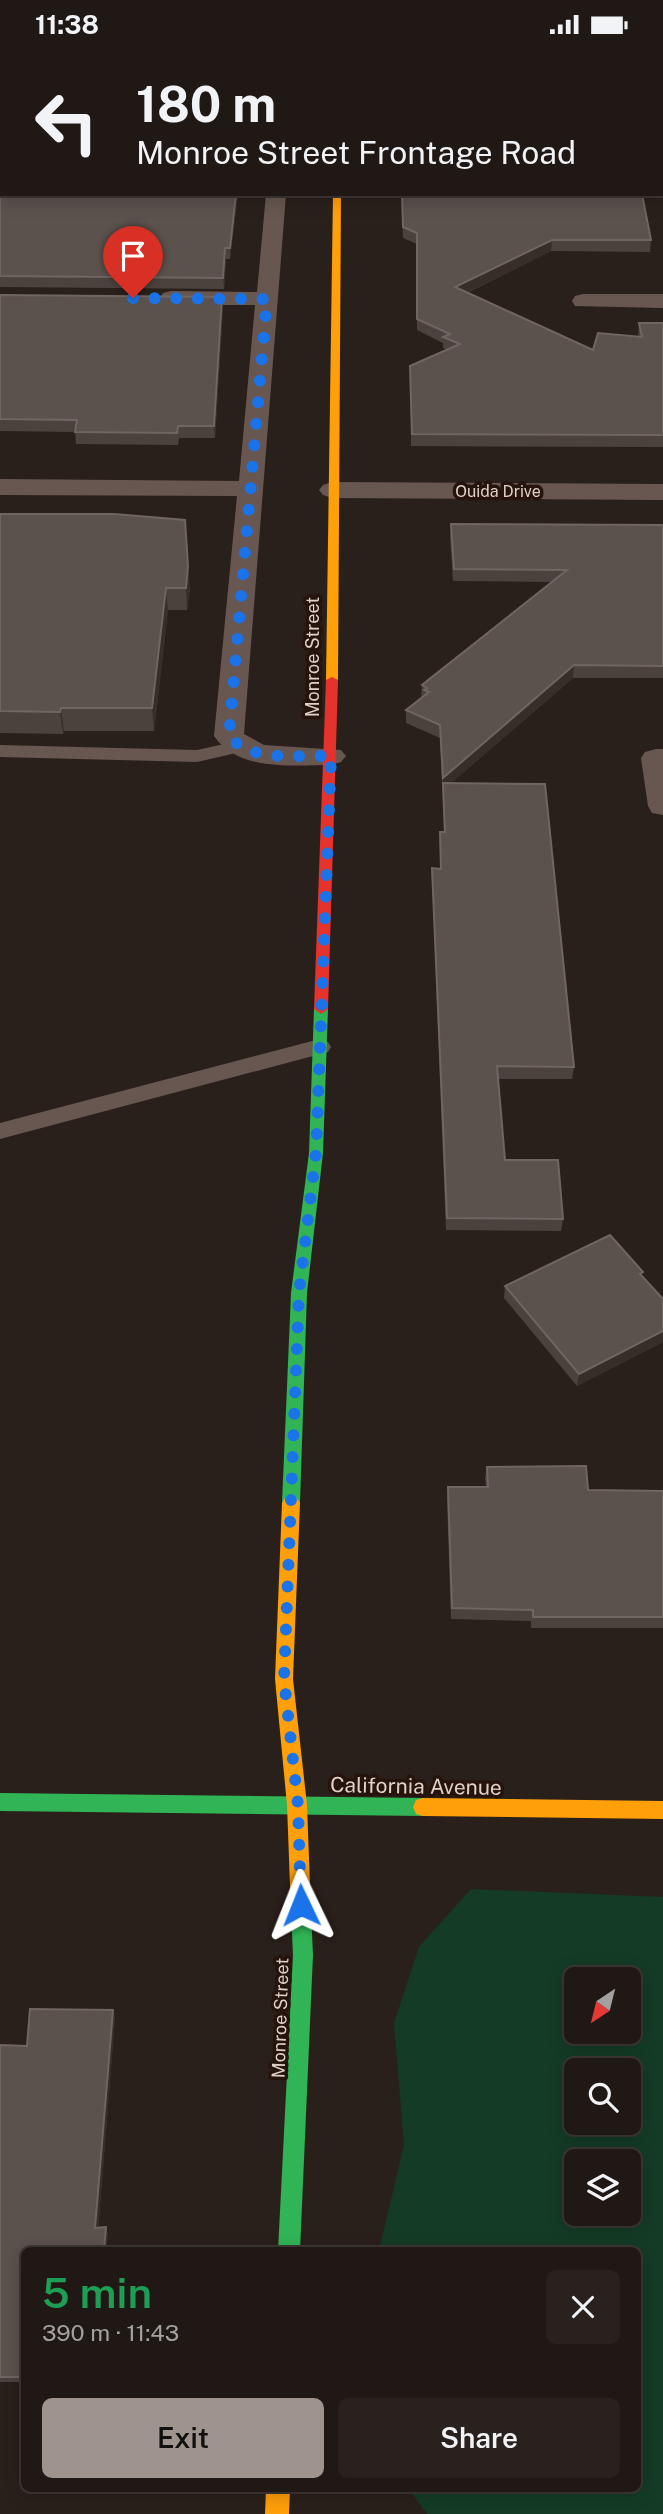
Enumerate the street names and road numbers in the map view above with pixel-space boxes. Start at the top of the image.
street label: Ouida Drive [455,482,541,501]
street label: Monroe Street [302,597,323,717]
street label: California Avenue [330,1772,502,1800]
street label: Monroe Street [267,1957,293,2079]

